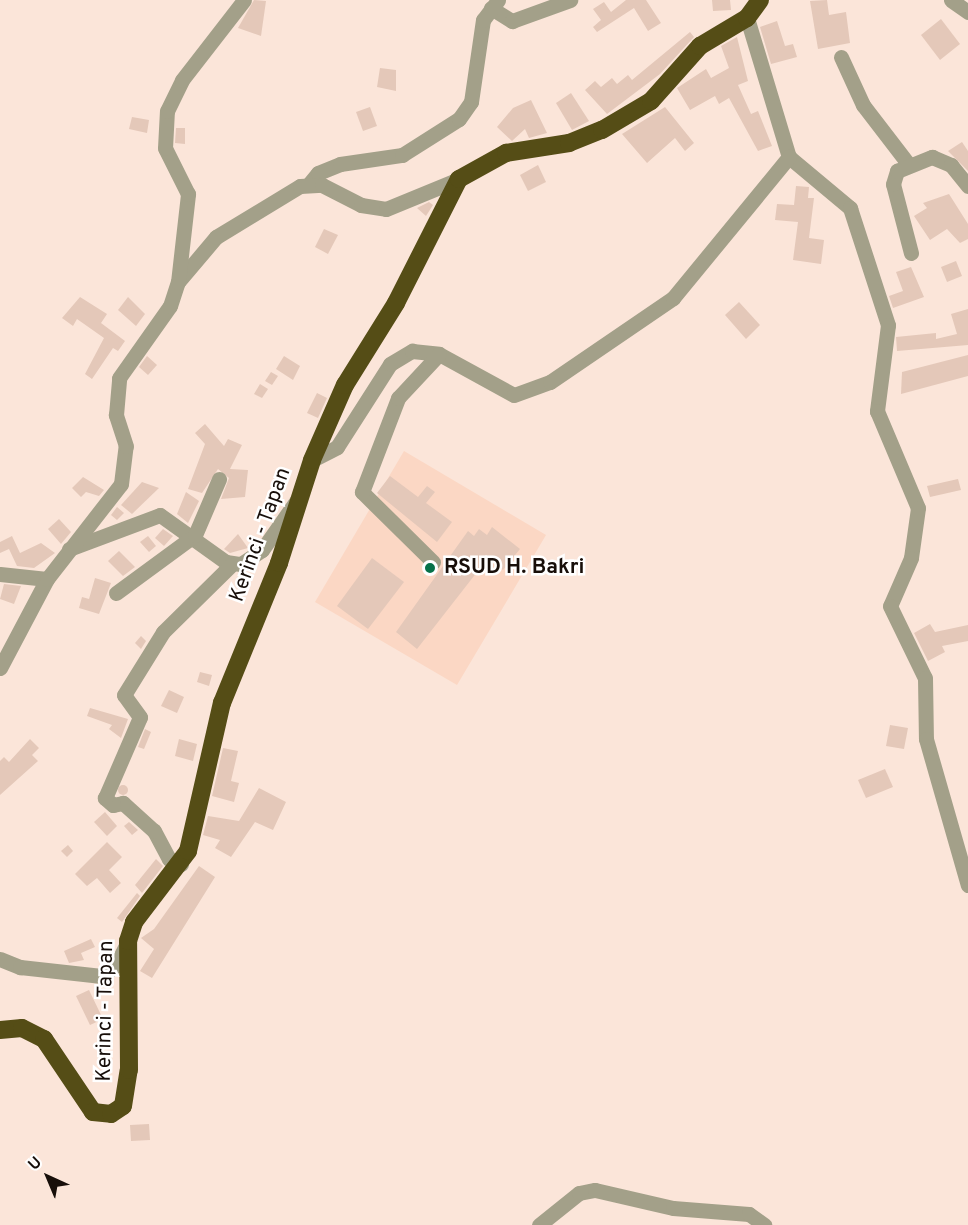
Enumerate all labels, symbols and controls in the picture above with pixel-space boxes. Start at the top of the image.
street label: Kerinci - Tapan [225,464,297,606]
place label: RSUD H. Bakri [444,555,584,581]
marker: RSUD H. Bakri [421,559,439,577]
street label: Kerinci - Tapan [92,940,120,1082]
north arrow [18,1147,78,1207]
text: U [24,1153,47,1175]

